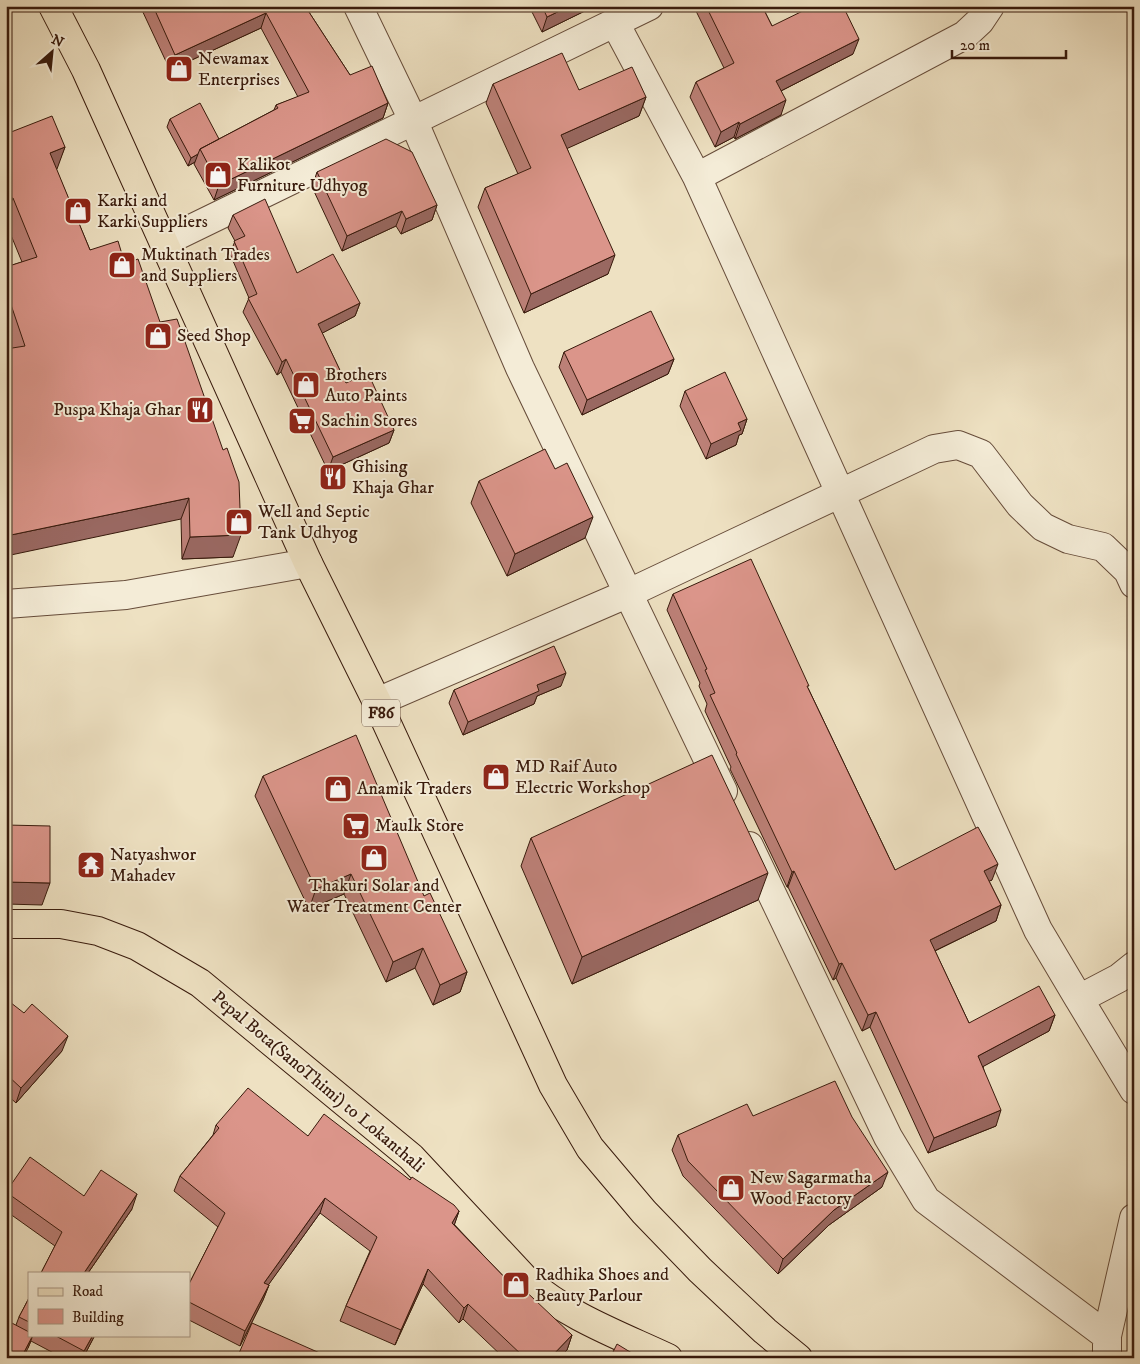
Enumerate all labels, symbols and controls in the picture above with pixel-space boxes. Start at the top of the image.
north arrow [28,28,78,78]
scale bar [952,28,1066,60]
text: N [48,31,67,52]
text: 20 m [960,36,990,55]
place label: Newamax Enterprises [198,48,280,91]
shop icon: Newamax Enterprises [164,54,194,84]
place label: Kalikot Furniture Udhyog [237,154,367,197]
shop icon: Kalikot Furniture Udhyog [203,160,233,190]
place label: Karki and Karki Suppliers [97,190,208,233]
shop icon: Karki and Karki Suppliers [63,196,93,226]
place label: Muktinath Trades and Suppliers [141,244,270,287]
shop icon: Muktinath Trades and Suppliers [107,250,137,280]
shop icon: Seed Shop [143,321,173,351]
place label: Seed Shop [177,325,251,347]
place label: Brothers Auto Paints [325,364,407,407]
shop icon: Brothers Auto Paints [291,370,321,400]
restaurant icon: Puspa Khaja Ghar [185,395,215,425]
place label: Puspa Khaja Ghar [53,399,181,421]
supermarket icon: Sachin Stores [287,406,317,436]
place label: Sachin Stores [321,410,417,432]
place label: Ghising Khaja Ghar [352,456,434,499]
restaurant icon: Ghising Khaja Ghar [318,462,348,492]
place label: Well and Septic Tank Udhyog [257,501,370,544]
shop icon: Well and Septic Tank Udhyog [224,507,254,537]
road number: F86 [362,700,400,726]
place label: MD Raif Auto Electric Workshop [515,756,650,799]
shop icon: MD Raif Auto Electric Workshop [481,762,511,792]
shop icon: Anamik Traders [323,774,353,804]
place label: Anamik Traders [357,778,472,800]
supermarket icon: Maulk Store [341,811,371,841]
place label: Maulk Store [375,815,464,837]
shop icon: Thakuri Solar and Water Treatment Center [359,843,389,873]
place label: Natyashwor Mahadev [110,844,196,887]
temple icon: Natyashwor Mahadev [76,850,106,880]
place label: Thakuri Solar and Water Treatment Center [286,875,462,918]
street label: Pepal Bota(SanoThimi) to Lokanthali [207,987,429,1177]
place label: New Sagarmatha Wood Factory [749,1167,872,1210]
shop icon: New Sagarmatha Wood Factory [716,1173,746,1203]
place label: Radhika Shoes and Beauty Parlour [535,1264,669,1307]
shop icon: Radhika Shoes and Beauty Parlour [501,1270,531,1300]
legend [28,1272,190,1336]
text: Road [72,1282,104,1301]
text: Building [72,1308,124,1327]

